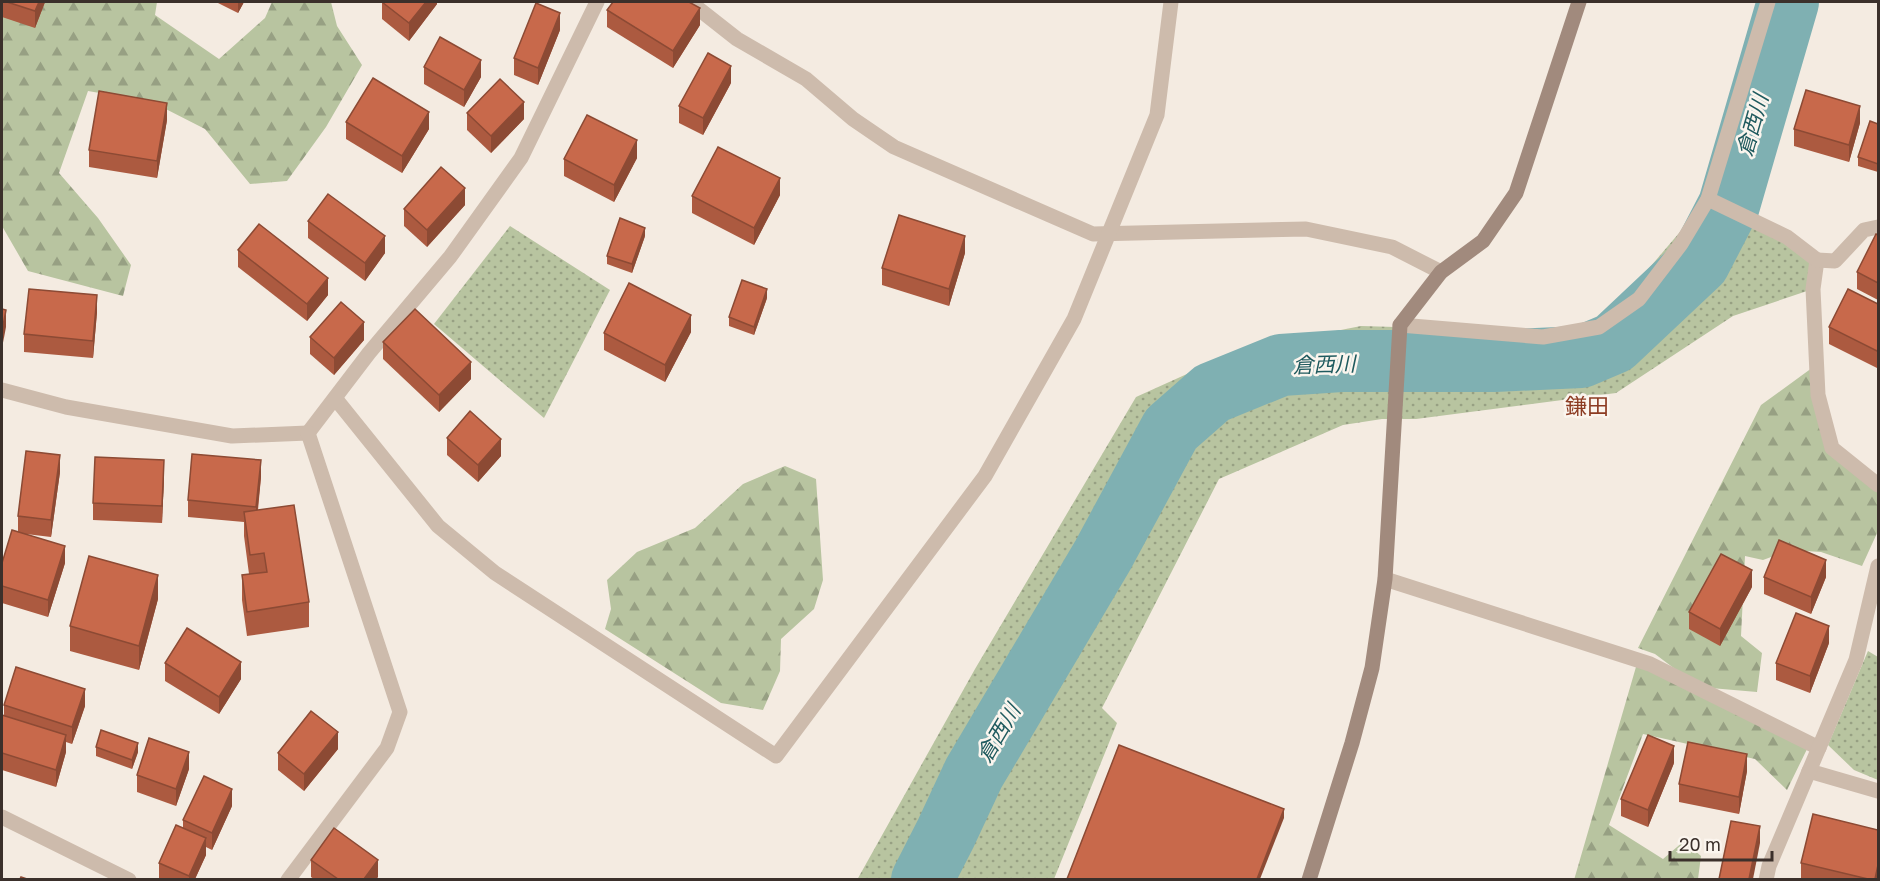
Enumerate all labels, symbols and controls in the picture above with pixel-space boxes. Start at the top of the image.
water label: 倉西川 [1731,89,1774,159]
water label: 倉西川 [1292,350,1358,378]
district label: 鎌田 [1565,392,1609,419]
water label: 倉西川 [971,698,1026,767]
scale bar [1670,824,1772,862]
text: 20 m [1679,833,1721,855]

